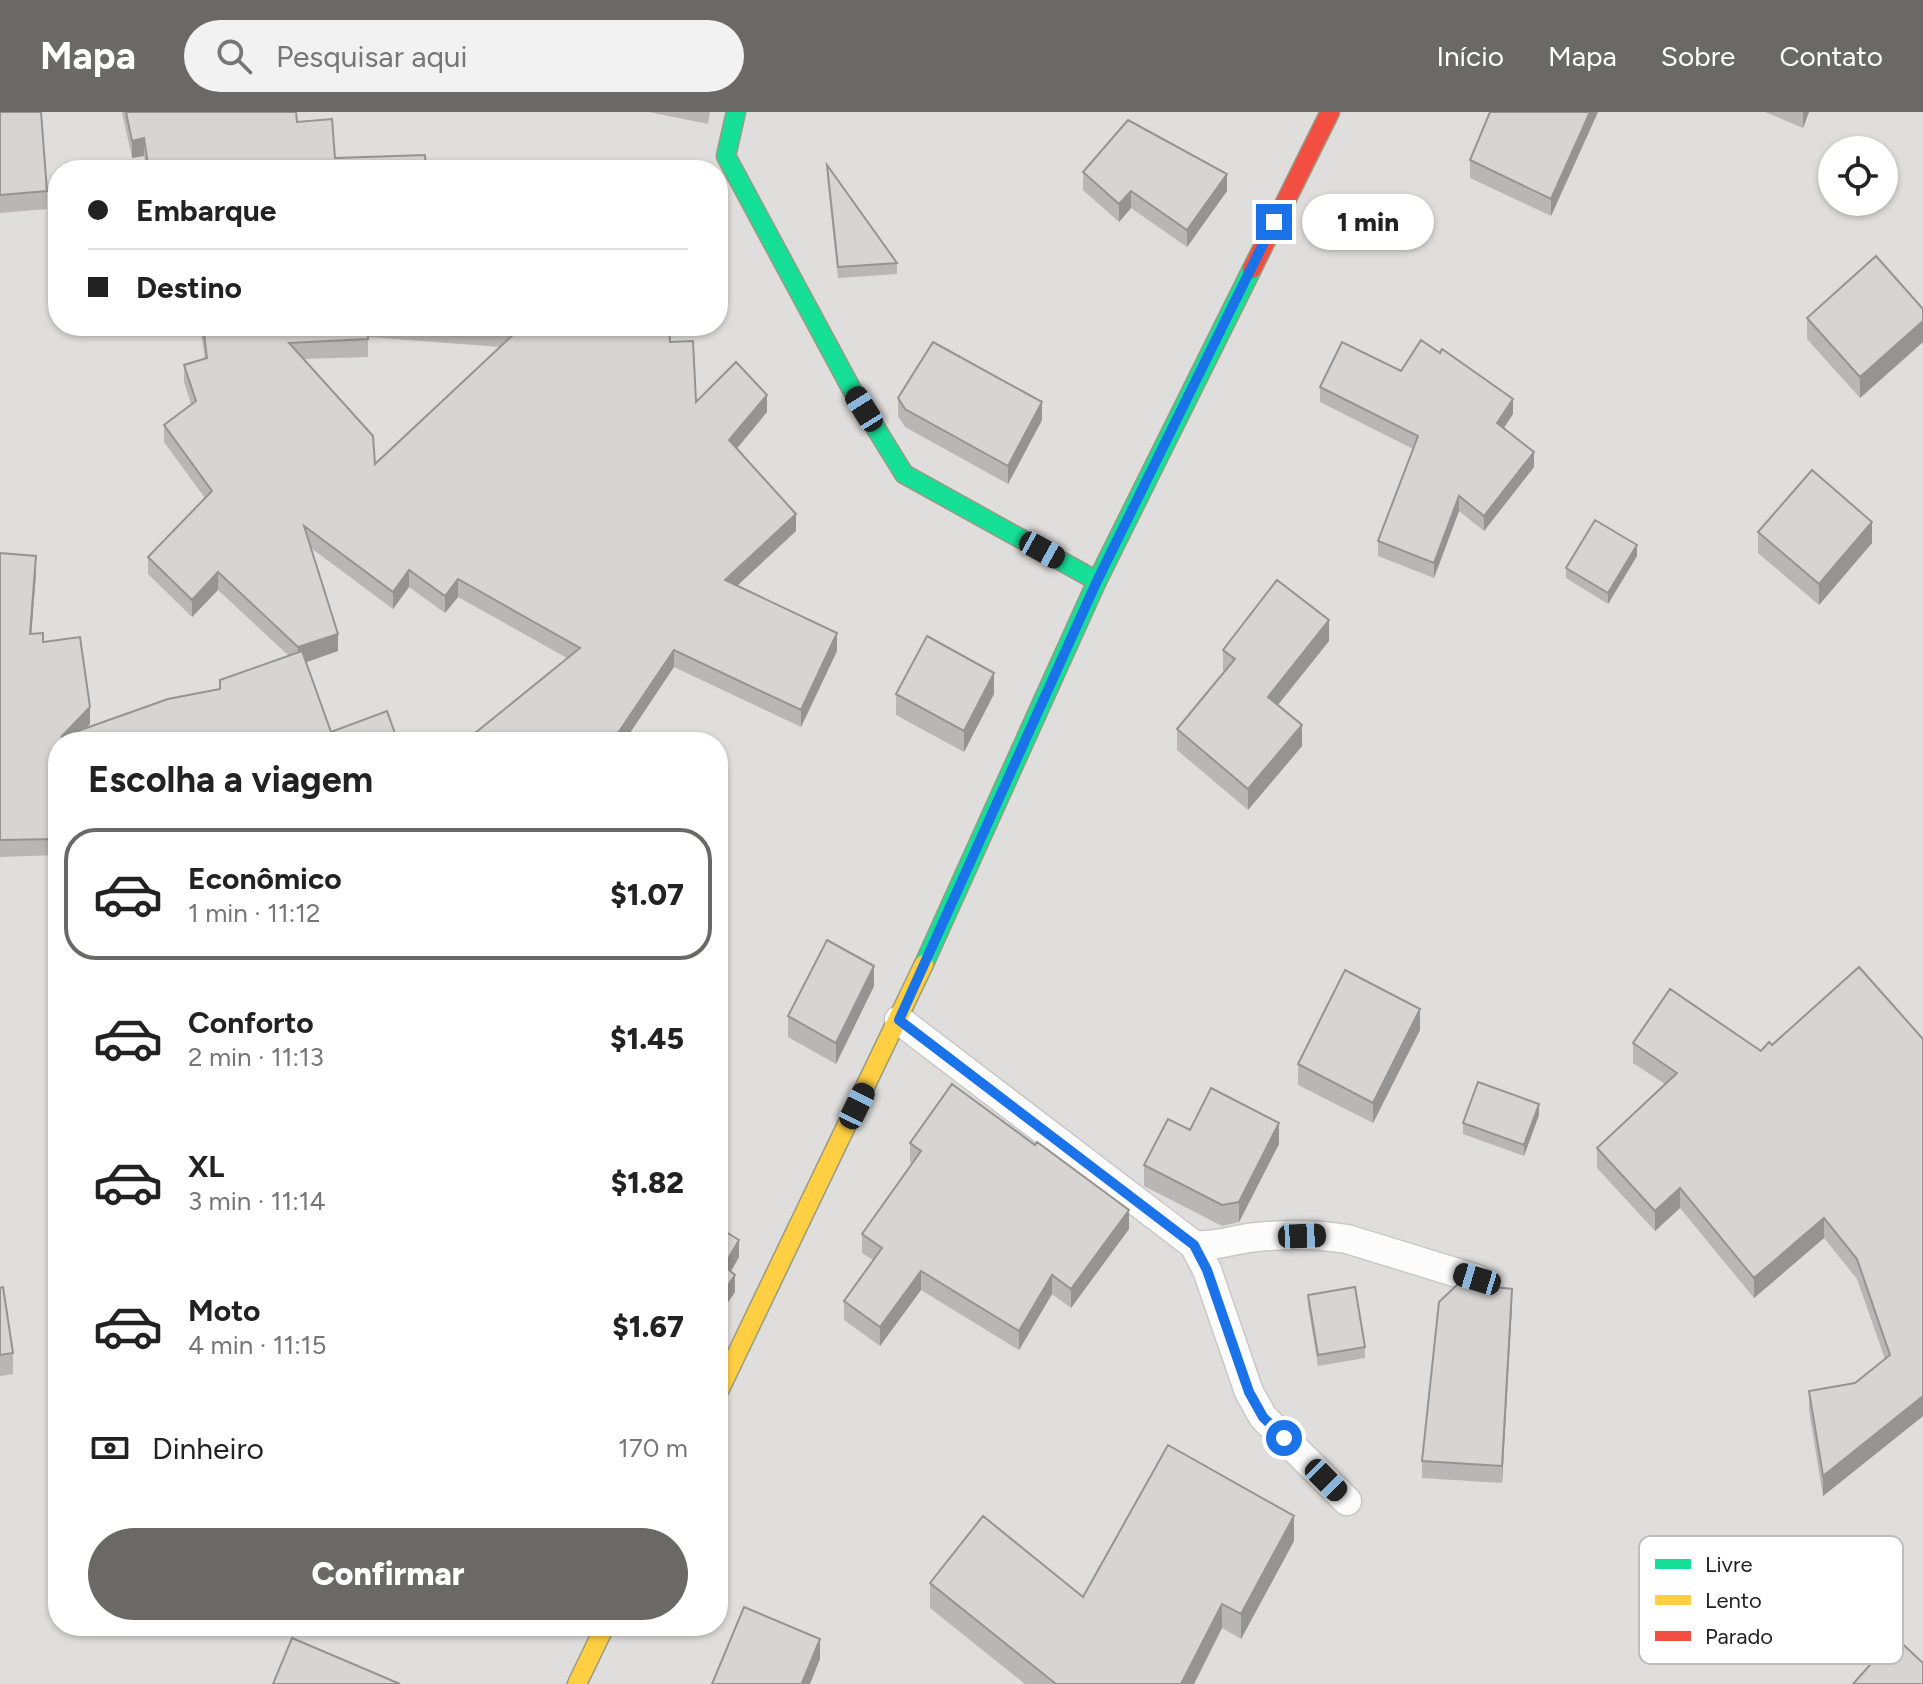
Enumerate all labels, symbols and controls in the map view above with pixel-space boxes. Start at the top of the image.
search box [184,20,744,92]
text: Mapa [40,33,136,79]
icon: search [212,34,256,78]
text: Pesquisar aqui [276,38,468,75]
text: Início [1436,39,1504,73]
text: Mapa [1548,39,1617,73]
text: Sobre [1661,39,1735,73]
text: Contato [1779,39,1883,73]
map controls [1818,136,1898,216]
button: locate [1818,136,1898,216]
text: Embarque [136,192,277,229]
callout: 1 min [1302,194,1434,250]
route end [1256,204,1292,240]
text: 1 min [1337,206,1399,238]
text: Destino [136,269,242,306]
car [841,382,887,436]
car [1015,528,1069,572]
text: Escolha a viagem [88,758,373,801]
icon: car [92,858,164,930]
text: Econômico [188,860,342,897]
text: $1.07 [610,876,684,913]
text: 1 min · 11:12 [188,897,321,929]
icon: car [92,1002,164,1074]
text: Conforto [188,1004,314,1041]
text: $1.45 [610,1020,684,1057]
text: 2 min · 11:13 [188,1041,324,1073]
car [836,1079,878,1133]
icon: car [92,1146,164,1218]
text: XL [188,1148,224,1185]
text: $1.82 [611,1164,684,1201]
text: 3 min · 11:14 [188,1185,326,1217]
car [1278,1223,1326,1249]
car [1451,1261,1503,1297]
icon: car [92,1290,164,1362]
text: Moto [188,1292,260,1329]
text: $1.67 [612,1308,684,1345]
text: 4 min · 11:15 [188,1329,326,1361]
route start [1266,1420,1302,1456]
icon: cash [88,1426,132,1470]
text: Dinheiro [152,1430,264,1467]
text: 170 m [618,1432,688,1464]
car [1301,1455,1351,1505]
button: Confirmar [88,1528,688,1620]
legend [1639,1536,1903,1664]
text: Livre [1705,1551,1752,1578]
text: Lento [1705,1587,1762,1614]
text: Parado [1705,1623,1773,1650]

